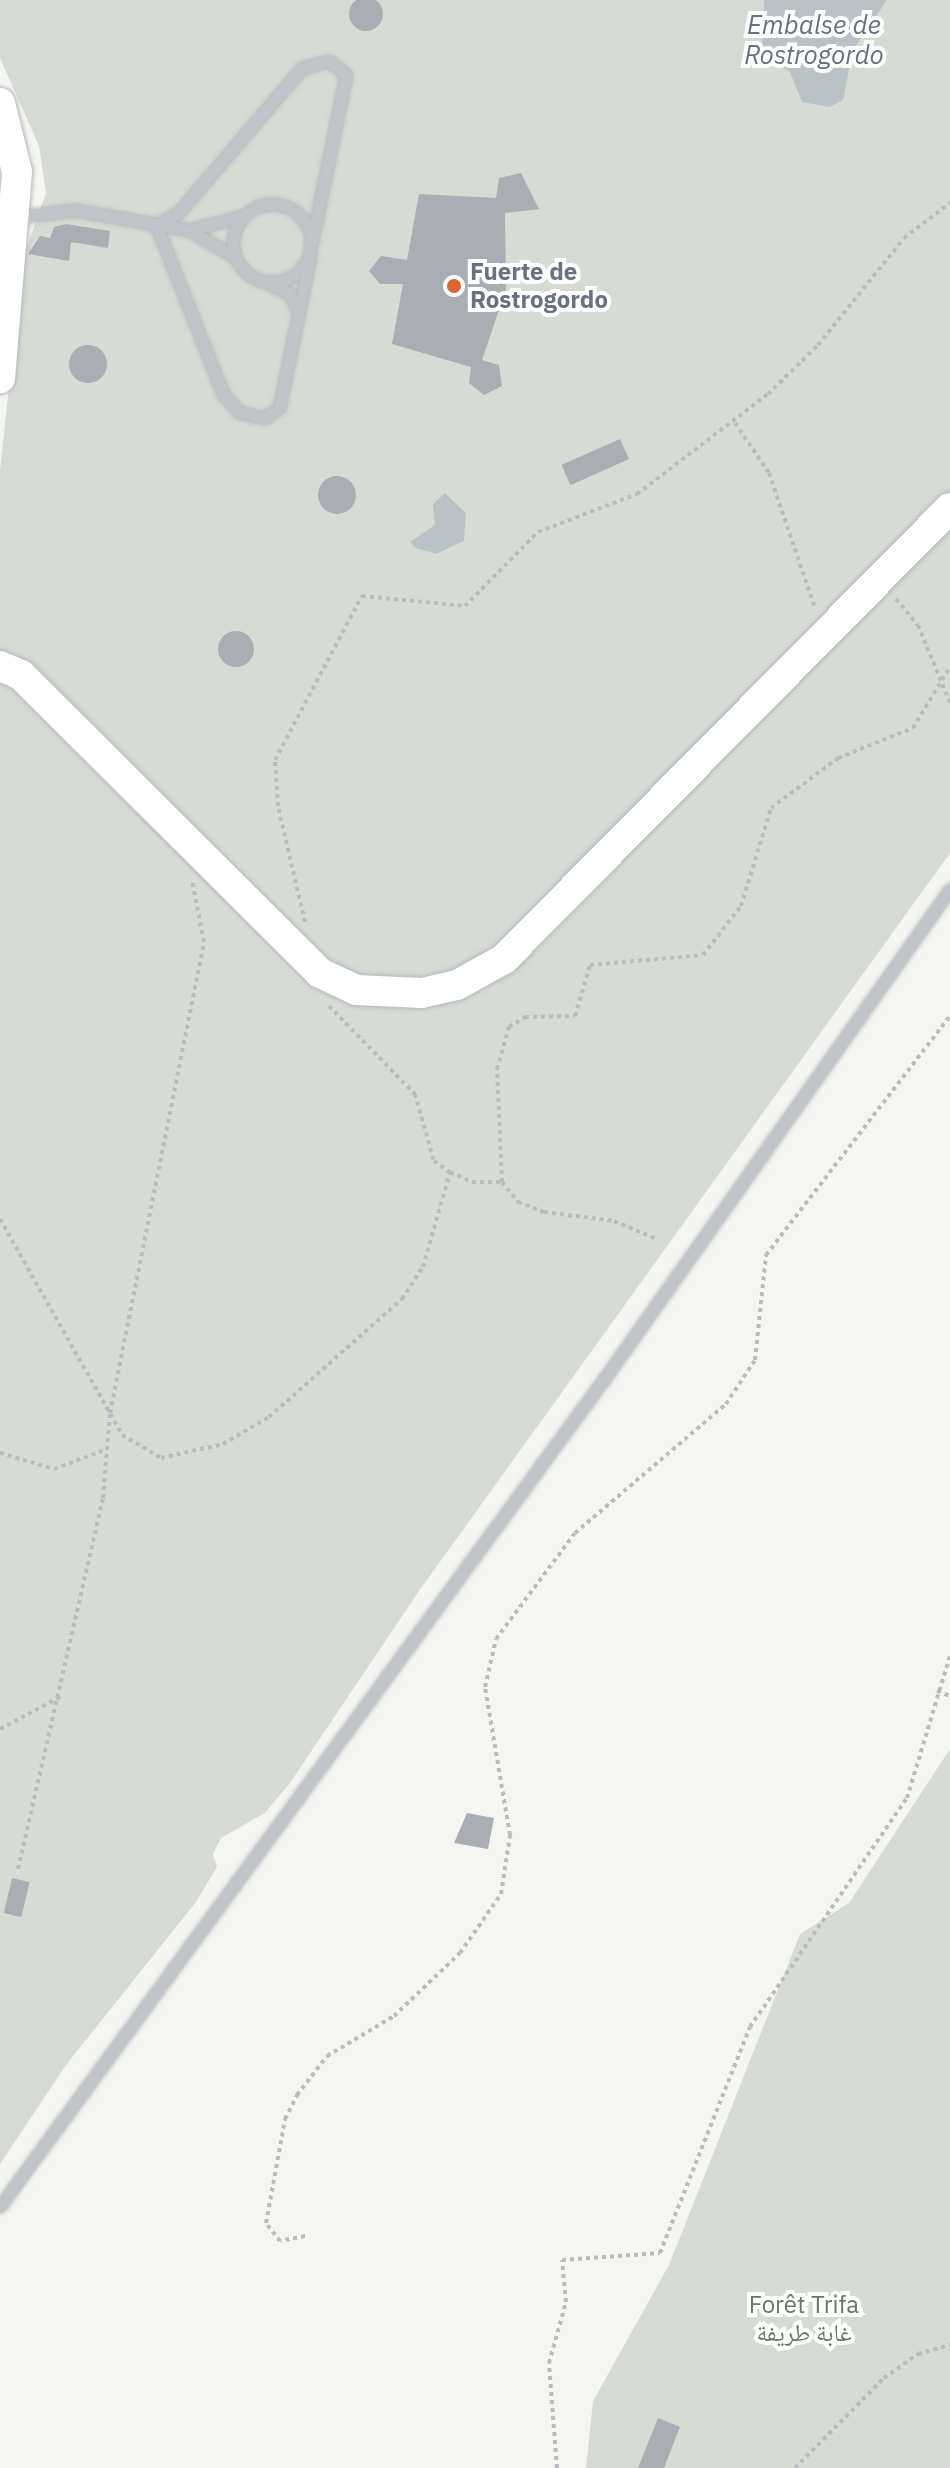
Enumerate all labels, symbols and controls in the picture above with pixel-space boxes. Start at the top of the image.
water label: Embalse de Rostrogordo [744,9,884,70]
place label: Fuerte de Rostrogordo [470,258,608,314]
marker: Fuerte de Rostrogordo [445,277,463,295]
park label: Forêt Trifa غابة طريفة [749,2291,859,2347]

